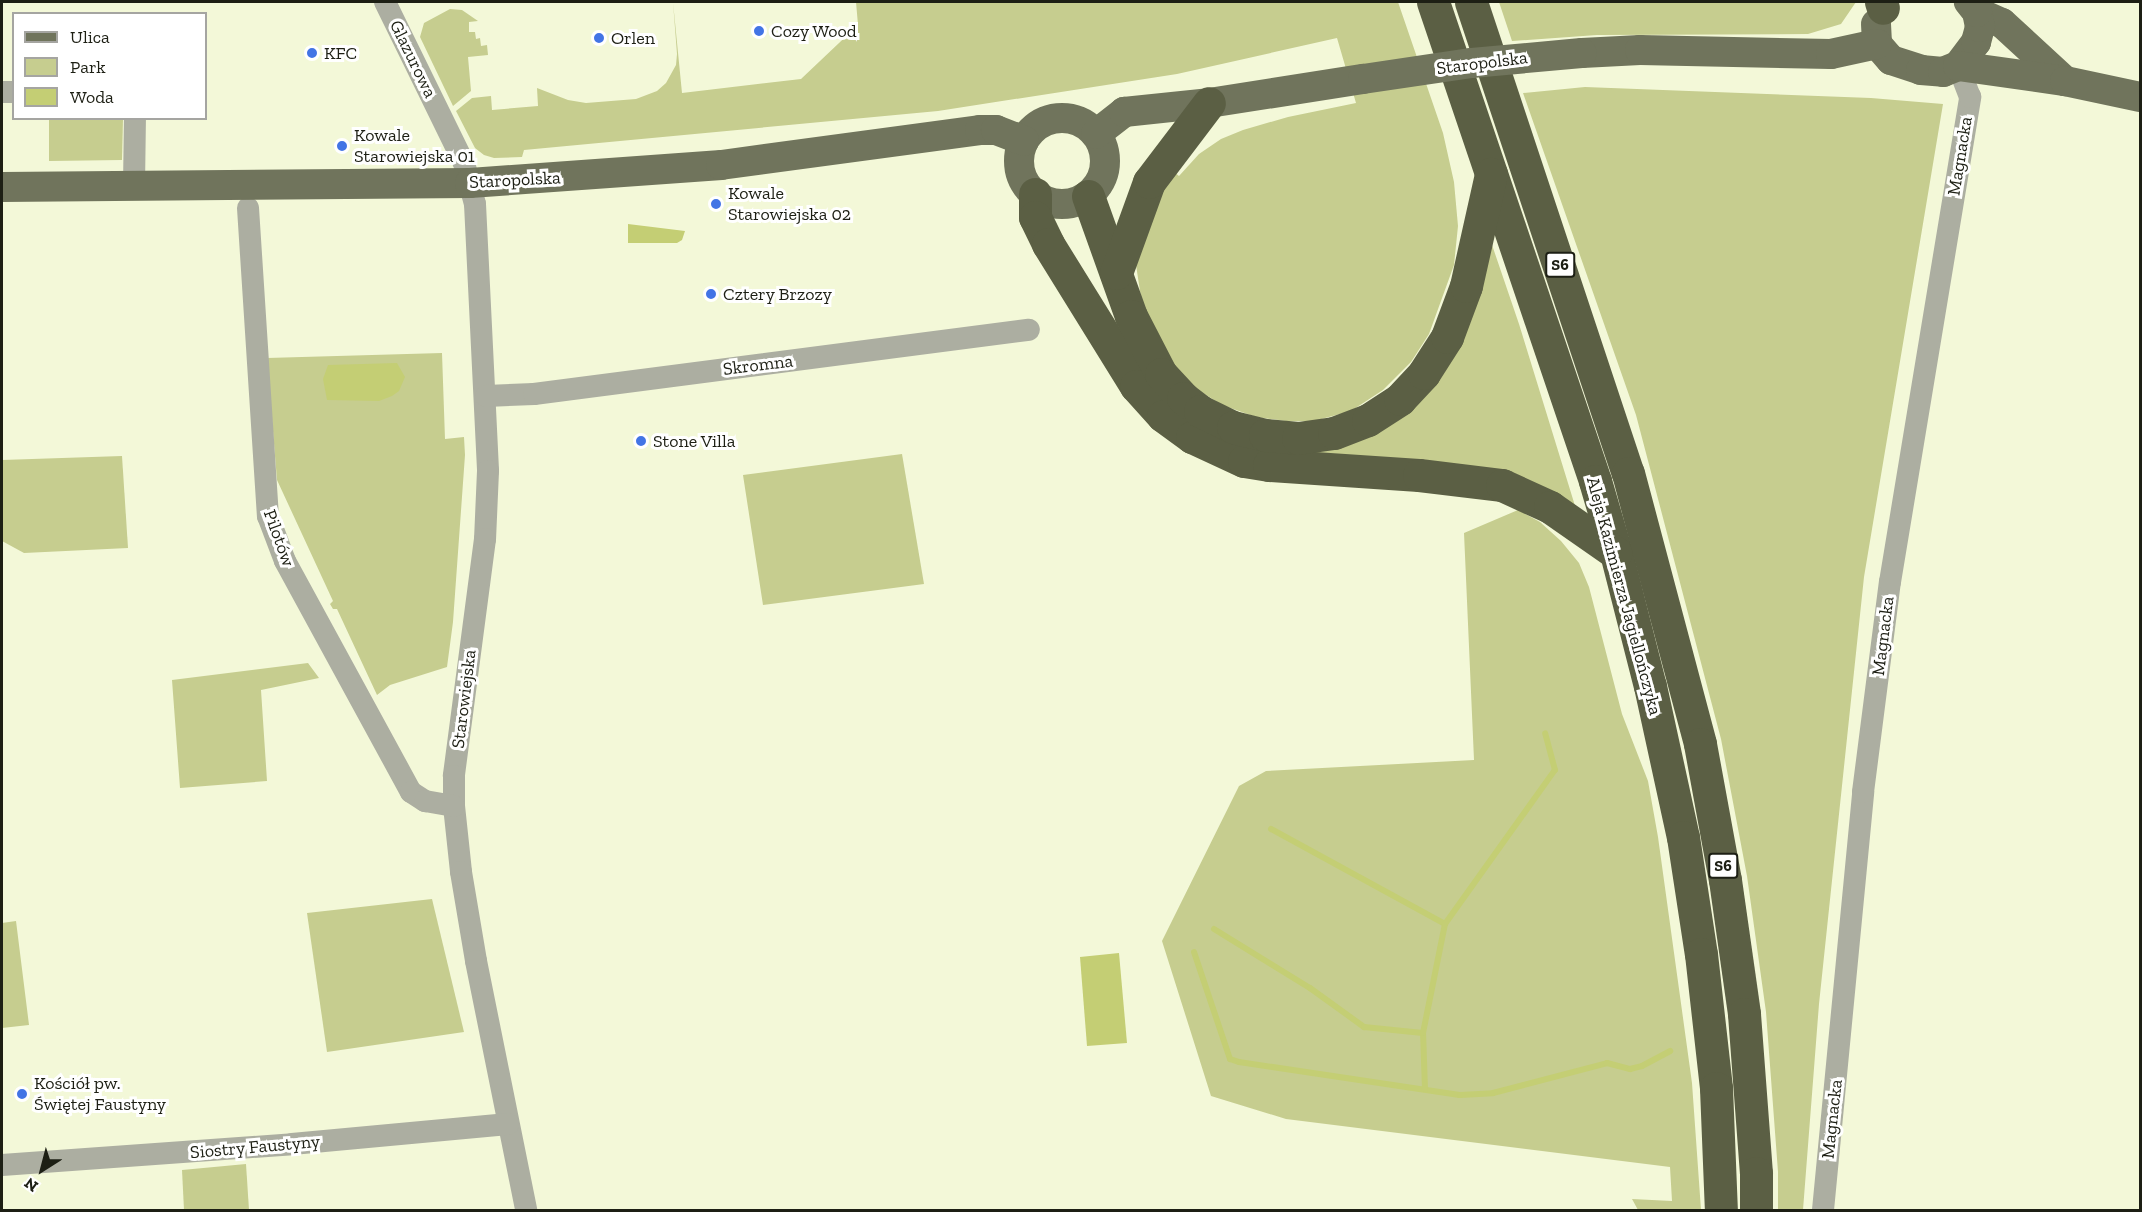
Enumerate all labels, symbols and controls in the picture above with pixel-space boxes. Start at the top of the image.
legend [12,12,207,120]
street label: Glazurowa [385,17,441,101]
place label: Cozy Wood [771,20,858,42]
marker: Cozy Wood [752,24,766,38]
text: Ulica [70,26,110,48]
place label: Orlen [611,27,655,49]
marker: Orlen [592,31,606,45]
place label: KFC [324,42,357,64]
marker: KFC [305,46,319,60]
street label: Staropolska [1435,47,1529,79]
text: Park [70,56,106,78]
text: Woda [70,86,114,108]
street label: Magnacka [1943,115,1977,197]
place label: Kowale Starowiejska 01 [354,125,475,168]
marker: Kowale Starowiejska 01 [335,139,349,153]
street label: Staropolska [469,167,561,193]
place label: Kowale Starowiejska 02 [728,183,851,226]
marker: Kowale Starowiejska 02 [709,197,723,211]
road number: S6 [1545,252,1575,278]
place label: Cztery Brzozy [723,283,832,305]
marker: Cztery Brzozy [704,287,718,301]
street label: Skromna [722,350,794,380]
place label: Stone Villa [653,430,736,452]
marker: Stone Villa [634,434,648,448]
street label: Aleja Kazimierza Jagiellończyka [1582,474,1666,718]
street label: Pilotów [259,507,299,569]
street label: Magnacka [1867,595,1899,677]
street label: Starowiejska [447,648,481,750]
road number: S6 [1708,853,1738,879]
place label: Kościół pw. Świętej Faustyny [34,1073,166,1116]
street label: Magnacka [1817,1078,1847,1160]
marker: Kościół pw. Świętej Faustyny [15,1087,29,1101]
street label: Siostry Faustyny [189,1131,321,1163]
north arrow [12,1140,72,1200]
text: N [21,1174,42,1196]

